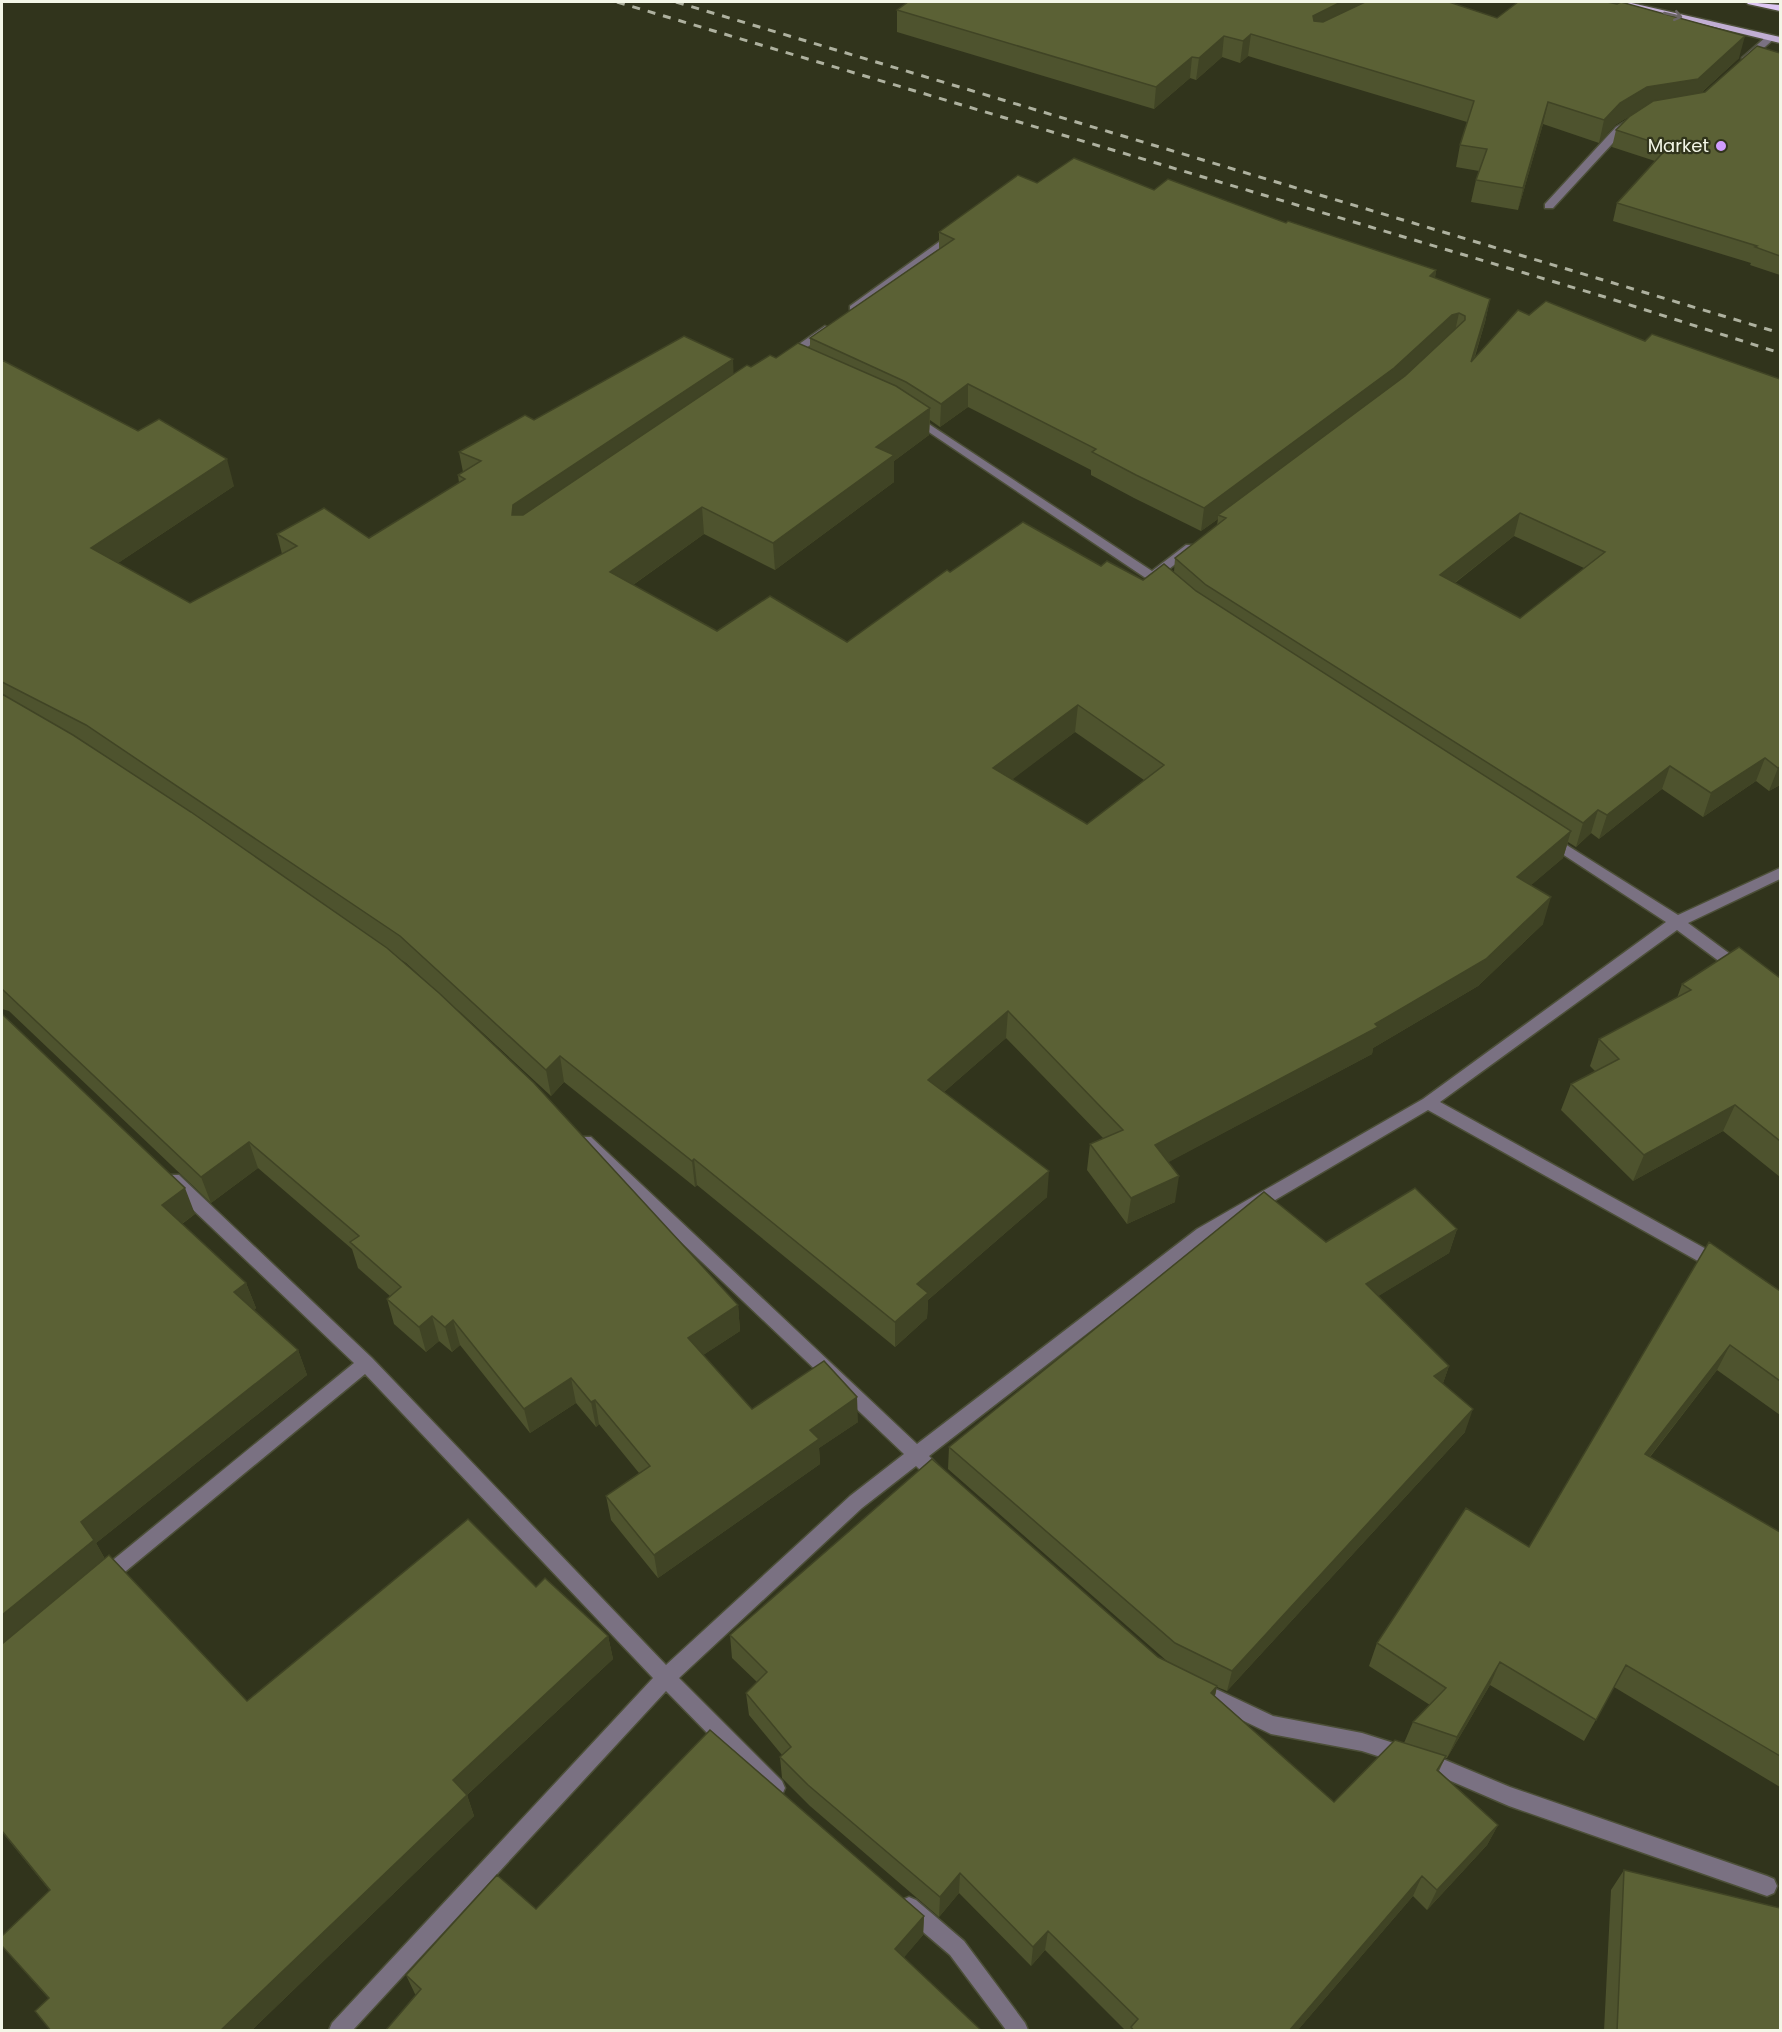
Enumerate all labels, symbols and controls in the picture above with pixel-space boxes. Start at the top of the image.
one-way arrow [1663,10,1683,21]
place label: Market [1648,133,1709,158]
marker: Market [1714,139,1728,153]

